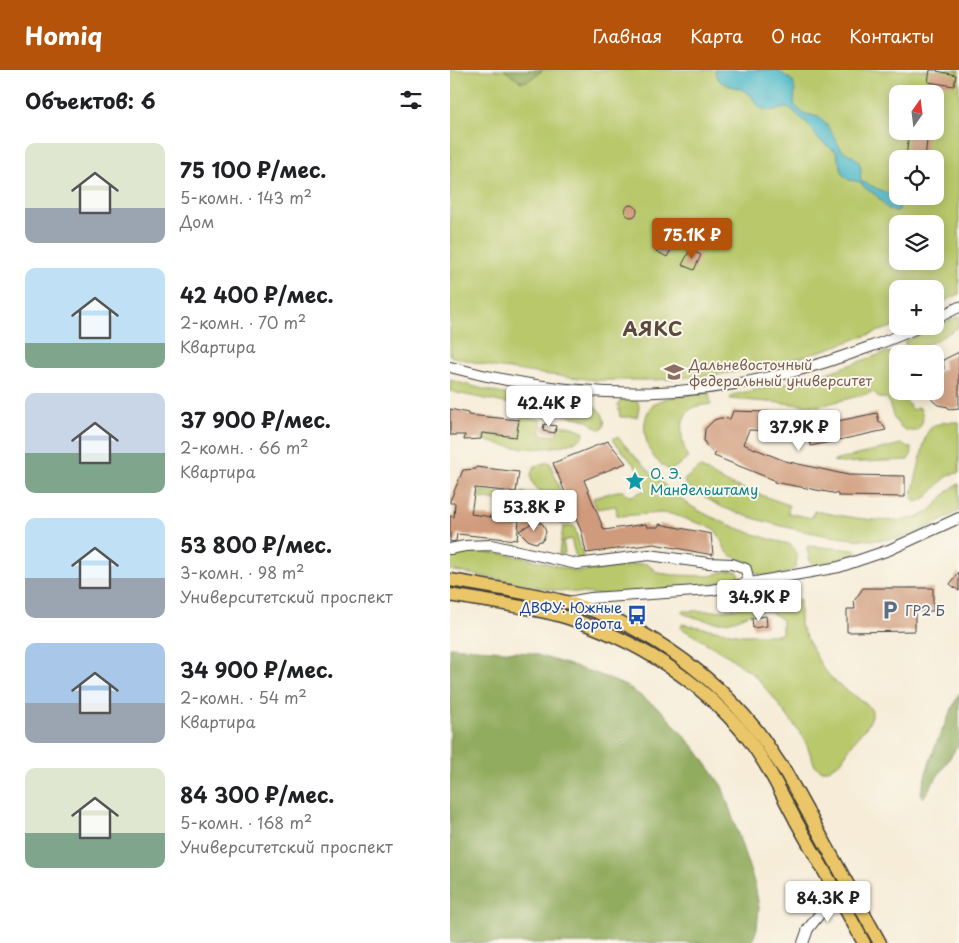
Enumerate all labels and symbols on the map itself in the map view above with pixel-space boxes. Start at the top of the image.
north arrow [889,85,944,140]
pin: 75.1K ₽ [646,218,738,260]
district label: АЯКС [623,314,683,342]
place label: Дальневосточный федеральный университет [688,354,873,391]
school or university icon: Дальневосточный федеральный университет [663,361,685,383]
pin: 42.4K ₽ [503,386,595,428]
pin: 37.9K ₽ [753,410,845,452]
place label: О. Э. Мандельштаму [650,463,758,500]
place icon: О. Э. Мандельштаму [624,470,646,492]
pin: 53.8K ₽ [488,490,580,532]
pin: 34.9K ₽ [713,580,805,622]
place label: ДВФУ: Южные ворота [519,597,622,634]
parking icon: ГР2 Б [879,599,901,621]
place label: ГР2 Б [905,600,945,621]
bus stop icon: ДВФУ: Южные ворота [626,604,648,626]
pin: 84.3K ₽ [782,880,874,923]

